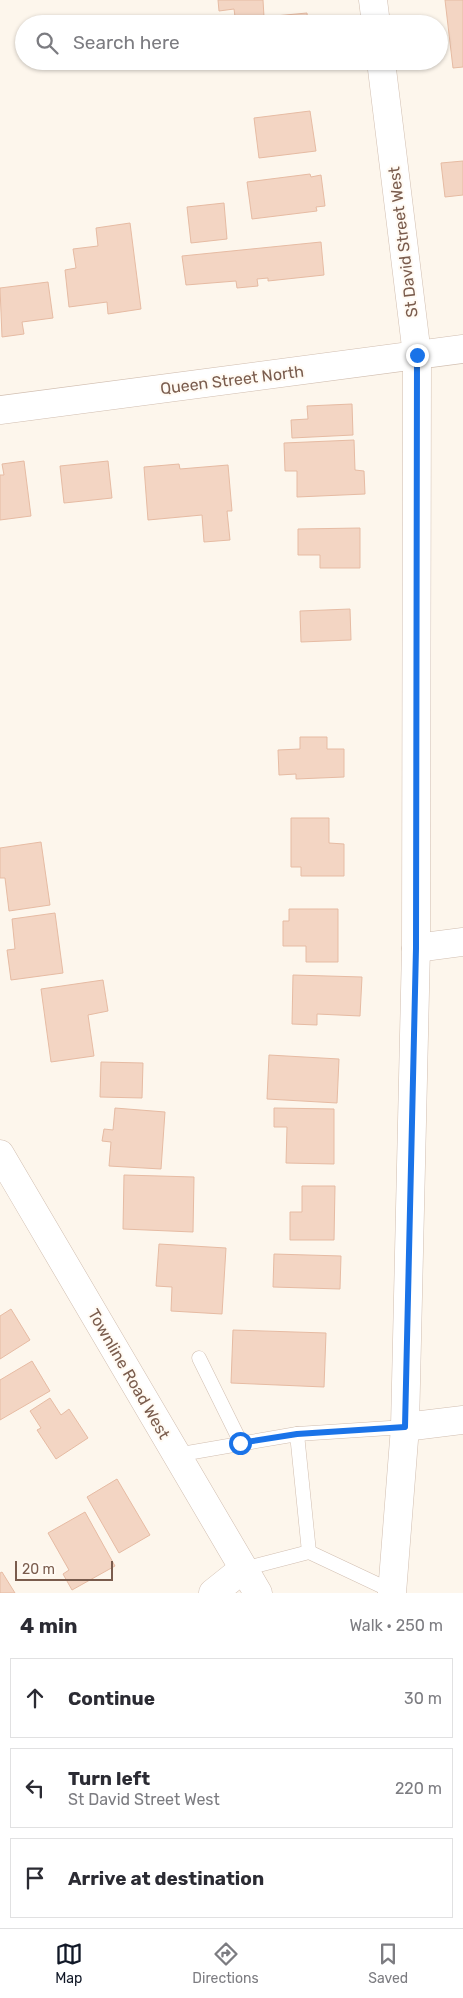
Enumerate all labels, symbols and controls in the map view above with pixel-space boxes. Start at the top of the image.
search box [15,15,448,70]
icon: search [33,29,61,57]
text: Search here [73,31,180,54]
street label: St David Street West [384,166,422,318]
route end [406,344,429,367]
street label: Queen Street North [159,362,305,398]
street label: Townline Road West [84,1306,174,1442]
route start [229,1432,252,1455]
scale bar [15,1558,112,1581]
text: 20 m [22,1561,55,1578]
text: 4 min [20,1613,78,1638]
text: Walk · 250 m [349,1616,443,1635]
icon: ahead [21,1684,49,1712]
text: Continue [68,1687,155,1710]
text: 30 m [404,1689,442,1708]
text: Turn left [68,1767,150,1790]
icon: left [21,1774,49,1802]
text: 220 m [395,1779,442,1798]
text: St David Street West [68,1790,220,1809]
icon: arrive [21,1864,49,1892]
text: Arrive at destination [68,1867,264,1890]
tab: Map [55,1940,83,1987]
tab: Directions [192,1940,259,1987]
tab: Saved [368,1940,408,1987]

